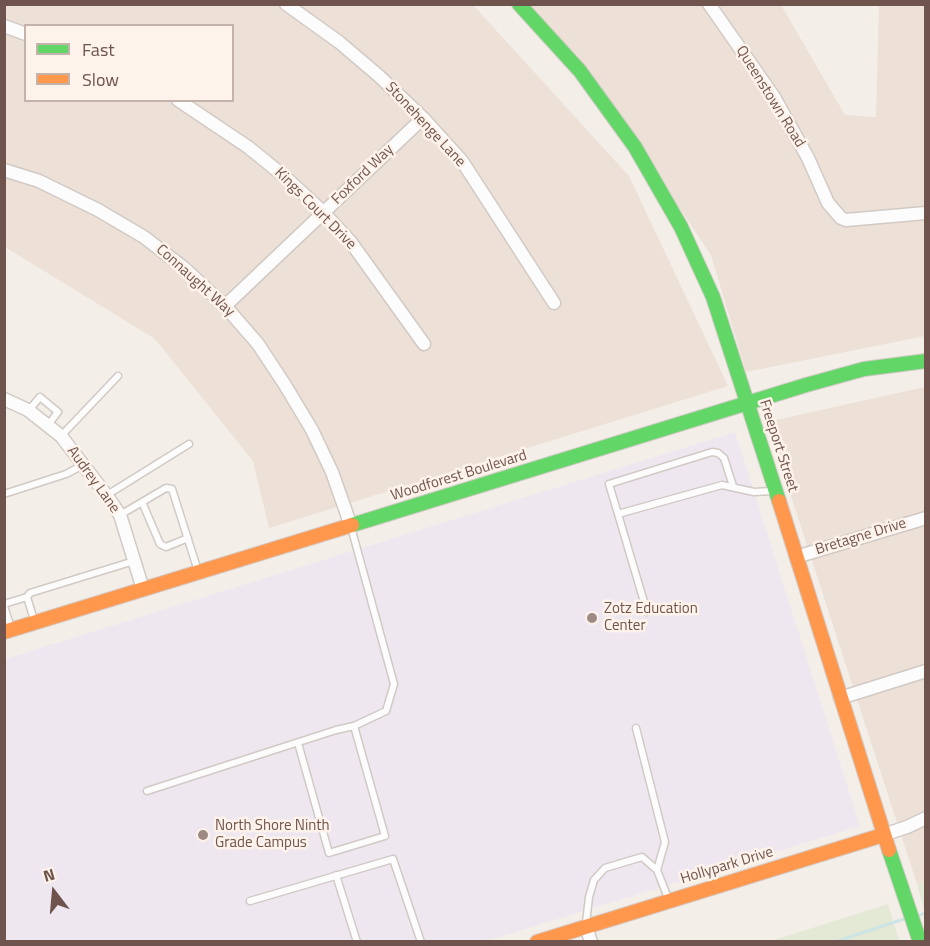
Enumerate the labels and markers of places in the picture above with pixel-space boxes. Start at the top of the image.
place label: Zotz Education Center [604,600,698,635]
marker: Zotz Education Center [585,611,599,625]
place label: North Shore Ninth Grade Campus [215,817,330,852]
marker: North Shore Ninth Grade Campus [196,828,210,842]

